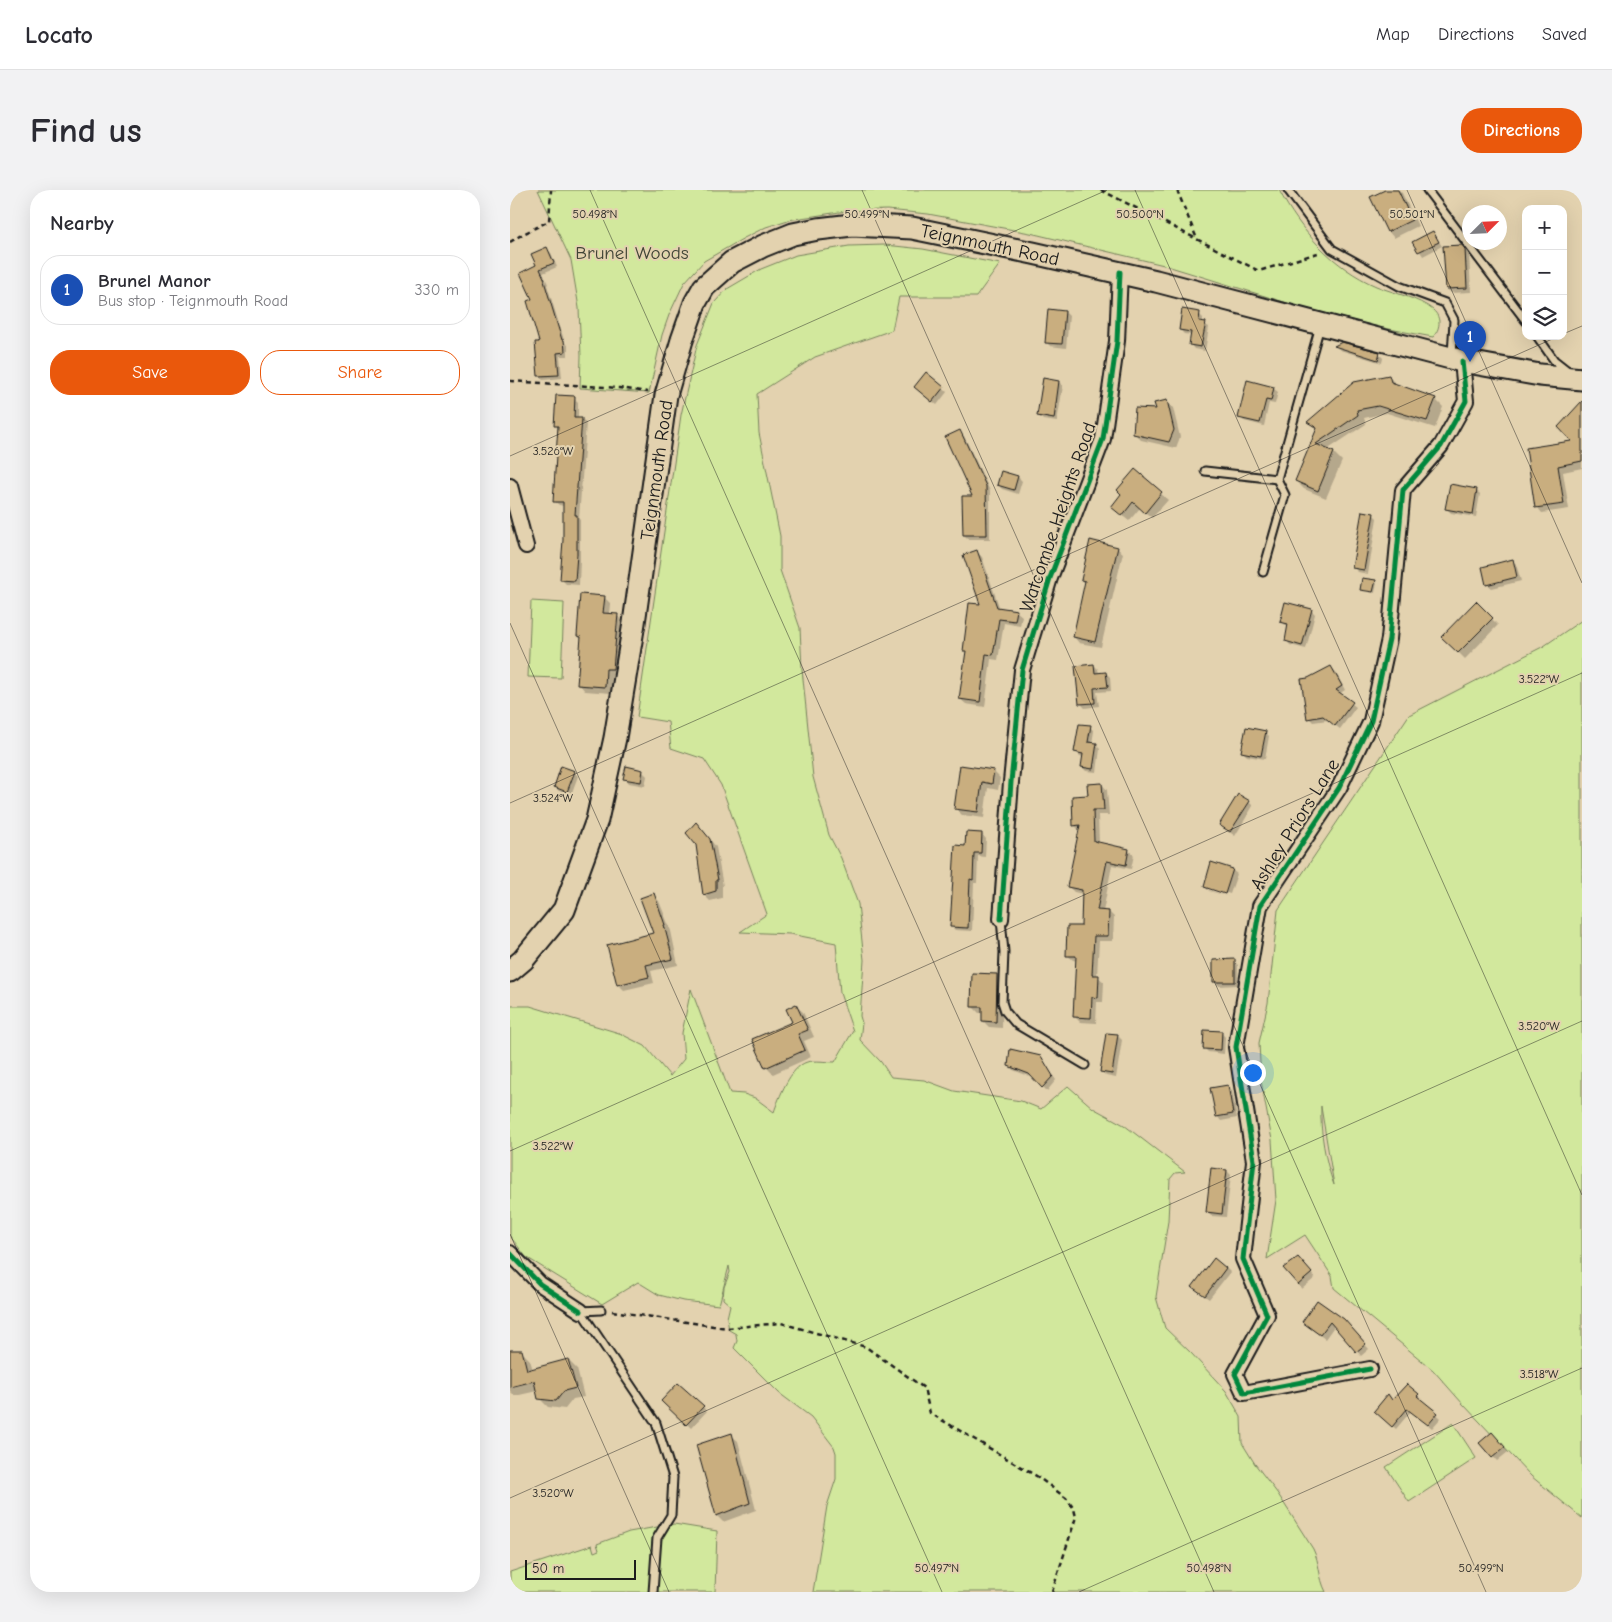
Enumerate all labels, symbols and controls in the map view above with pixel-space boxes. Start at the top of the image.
text: Locato [25,21,93,49]
text: Map [1376,24,1410,45]
text: Directions [1438,24,1514,45]
text: Saved [1542,24,1587,45]
button: Directions [1461,108,1582,153]
text: Find us [30,110,142,151]
north arrow [1462,205,1507,250]
map controls [1522,205,1567,340]
button: + [1522,205,1567,250]
text: 50.498°N [573,207,617,221]
text: 50.499°N [844,207,890,221]
text: 50.500°N [1116,207,1164,221]
text: 50.501°N [1389,207,1435,221]
text: Nearby [50,211,114,235]
street label: Teignmouth Road [918,220,1061,270]
park label: Brunel Woods [575,242,689,264]
button: − [1522,250,1567,295]
text: Brunel Manor [98,270,211,292]
text: 1 [64,281,70,299]
text: 330 m [414,281,459,299]
text: Bus stop · Teignmouth Road [98,292,288,310]
button: layers [1522,295,1567,340]
pin: 1 [1454,321,1486,362]
button: Save [50,350,250,395]
button: Share [260,350,460,395]
street label: Teignmouth Road [636,399,678,542]
street label: Watcombe Heights Road [1015,419,1101,615]
text: 3.526°W [533,444,574,458]
text: 3.522°W [1519,672,1560,686]
street label: Ashley Priors Lane [1246,755,1344,894]
text: 3.524°W [533,791,573,805]
text: 3.520°W [1518,1019,1560,1033]
your location [1240,1060,1266,1086]
text: 3.522°W [533,1139,574,1153]
text: 3.518°W [1520,1367,1559,1381]
text: 3.520°W [532,1486,574,1500]
scale bar [525,1557,636,1580]
text: 50 m [532,1560,564,1577]
text: 50.497°N [915,1561,959,1575]
text: 50.498°N [1187,1561,1231,1575]
text: 50.499°N [1458,1561,1504,1575]

